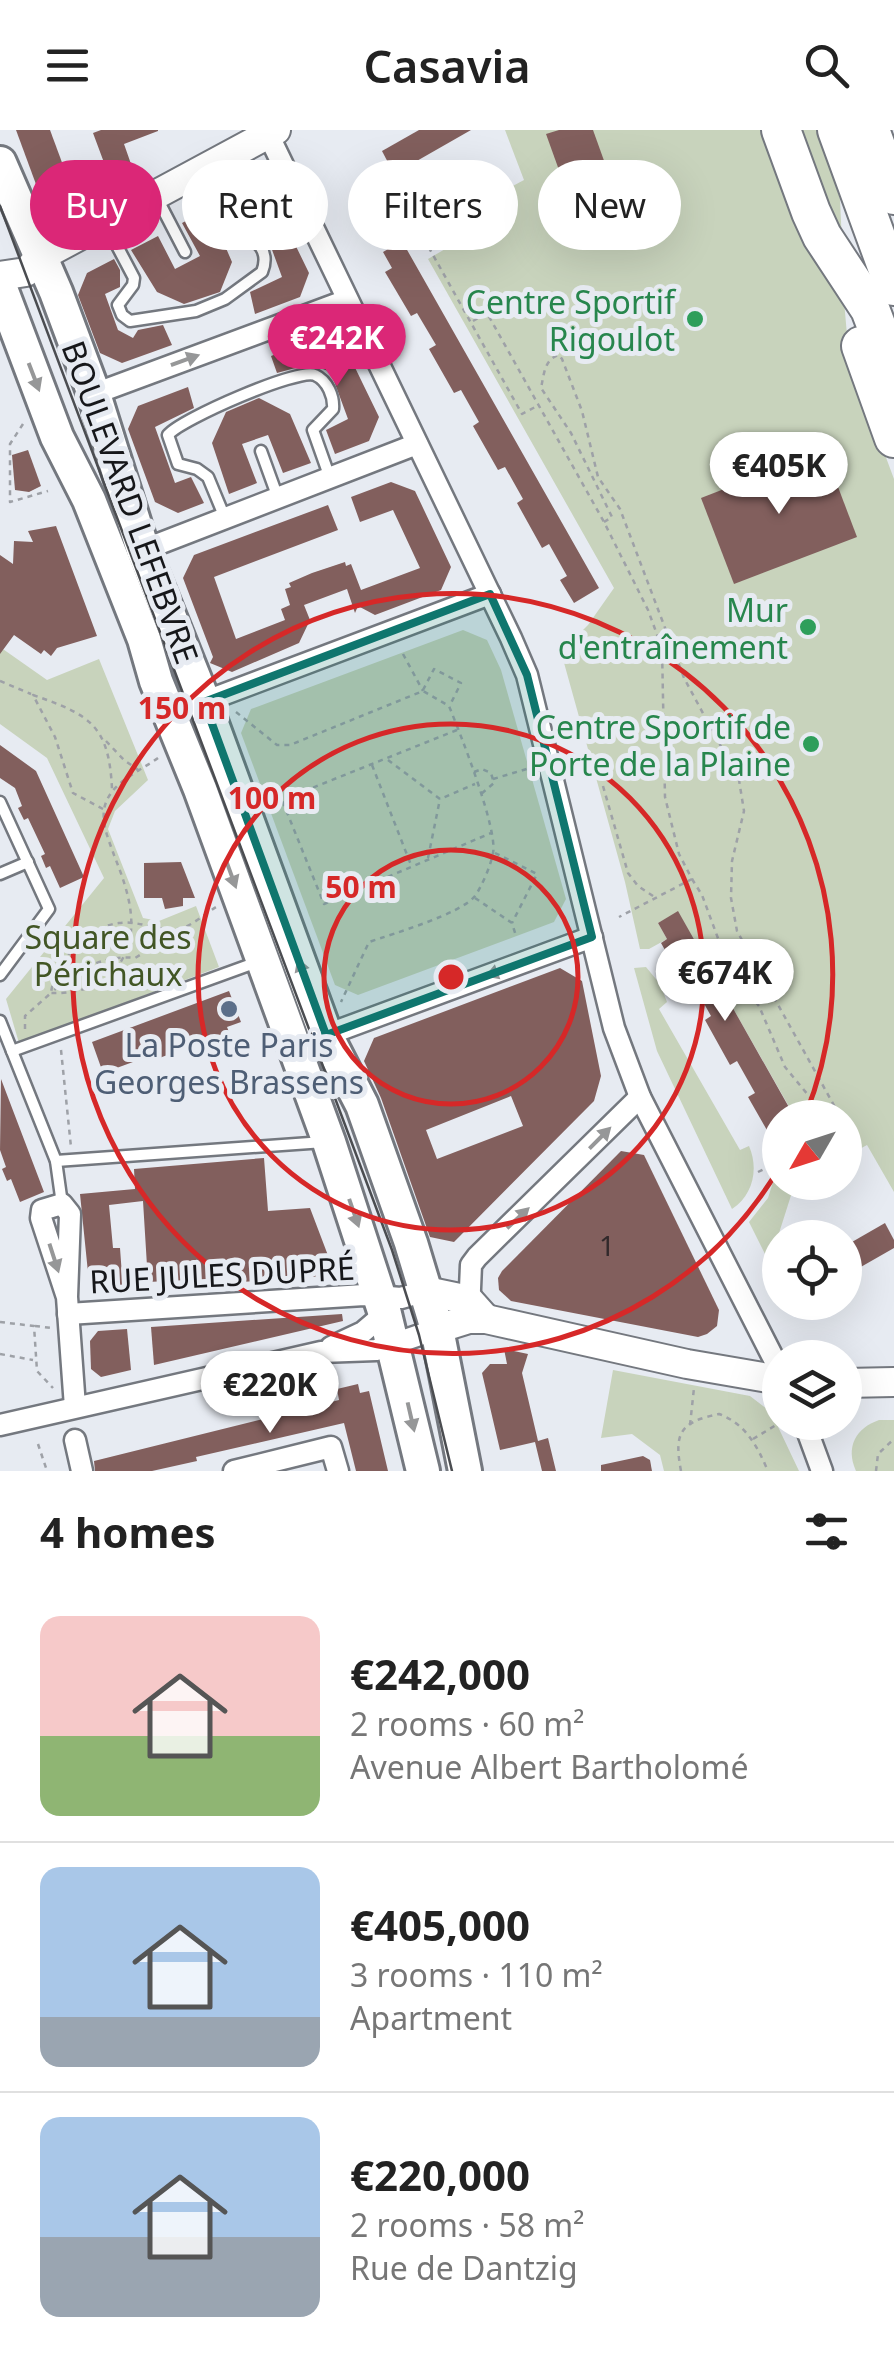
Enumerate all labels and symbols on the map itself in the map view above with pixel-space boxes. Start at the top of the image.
place label: Centre Sportif Rigoulot [466,280,677,360]
pin: €242K [267,304,407,389]
marker: Centre Sportif Rigoulot [684,308,706,330]
street label: BOULEVARD LEFEBVRE [53,335,209,669]
one-way arrow [171,352,201,368]
one-way arrow [27,363,42,393]
pin: €405K [709,432,849,517]
place label: Mur d'entraînement [558,588,788,668]
marker: Mur d'entraînement [797,616,819,638]
text: 150 m [138,687,226,728]
place label: Centre Sportif de Porte de la Plaine [529,705,791,785]
marker: Centre Sportif de Porte de la Plaine [800,733,822,755]
text: 100 m [228,777,316,818]
one-way arrow [224,859,239,889]
text: 50 m [325,866,397,907]
park label: Square des Périchaux [25,915,191,995]
pin: €674K [655,939,795,1024]
one-way arrow [295,957,310,987]
centre of rings [433,959,469,995]
one-way arrow [485,964,515,979]
marker: La Poste Paris Georges Brassens [218,998,240,1020]
place label: La Poste Paris Georges Brassens [94,1023,364,1103]
north arrow [762,1100,862,1200]
one-way arrow [587,1127,611,1151]
one-way arrow [347,1198,362,1228]
one-way arrow [505,1207,529,1230]
house number: 1 [599,1226,615,1264]
one-way arrow [48,1244,63,1274]
street label: RUE JULES DUPRÉ [88,1246,356,1302]
pin: €220K [200,1351,340,1436]
one-way arrow [404,1402,419,1433]

